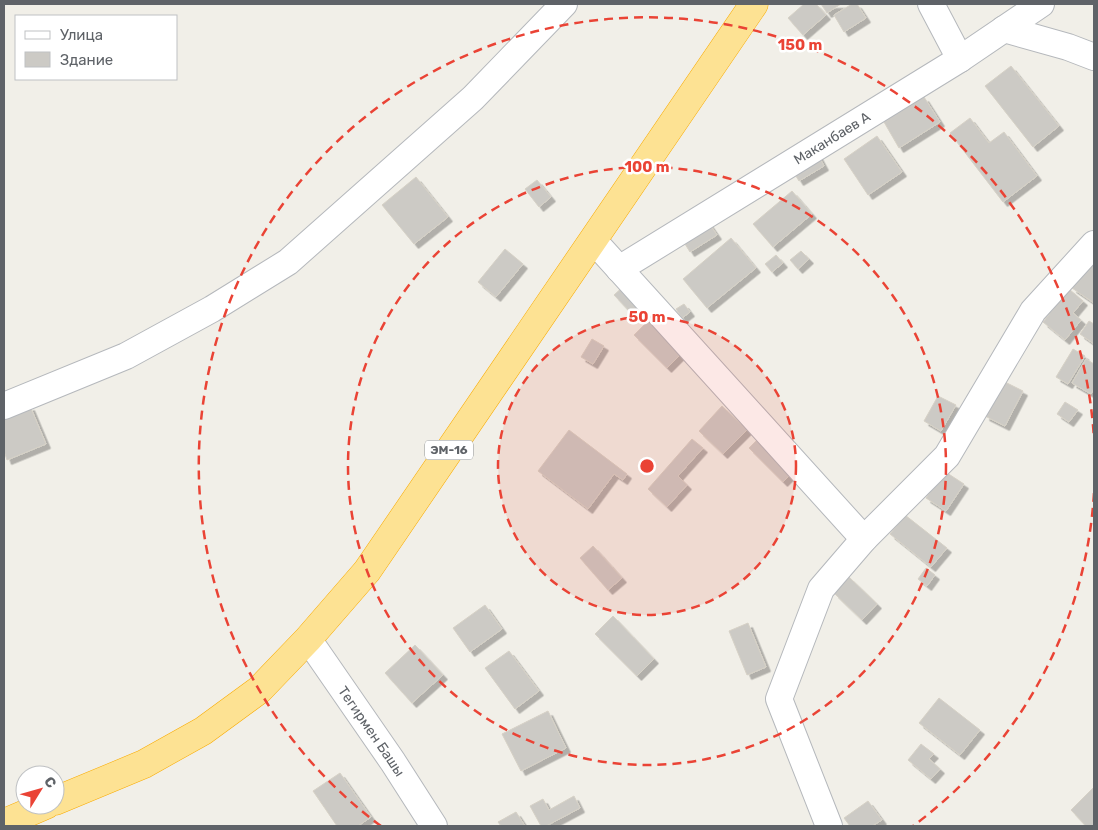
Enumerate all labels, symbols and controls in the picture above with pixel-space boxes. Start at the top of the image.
legend [15,15,178,80]
text: Улица [60,26,103,44]
text: 150 m [778,36,822,54]
text: Здание [60,51,113,69]
street label: Маканбаев А [790,108,874,168]
text: 100 m [625,158,669,176]
text: 50 m [629,308,665,326]
road number: ЭМ-16 [425,440,473,460]
centre of rings [638,457,656,475]
street label: Тегирмен Башы [335,683,408,780]
north arrow [15,765,65,815]
text: С [40,773,60,792]

